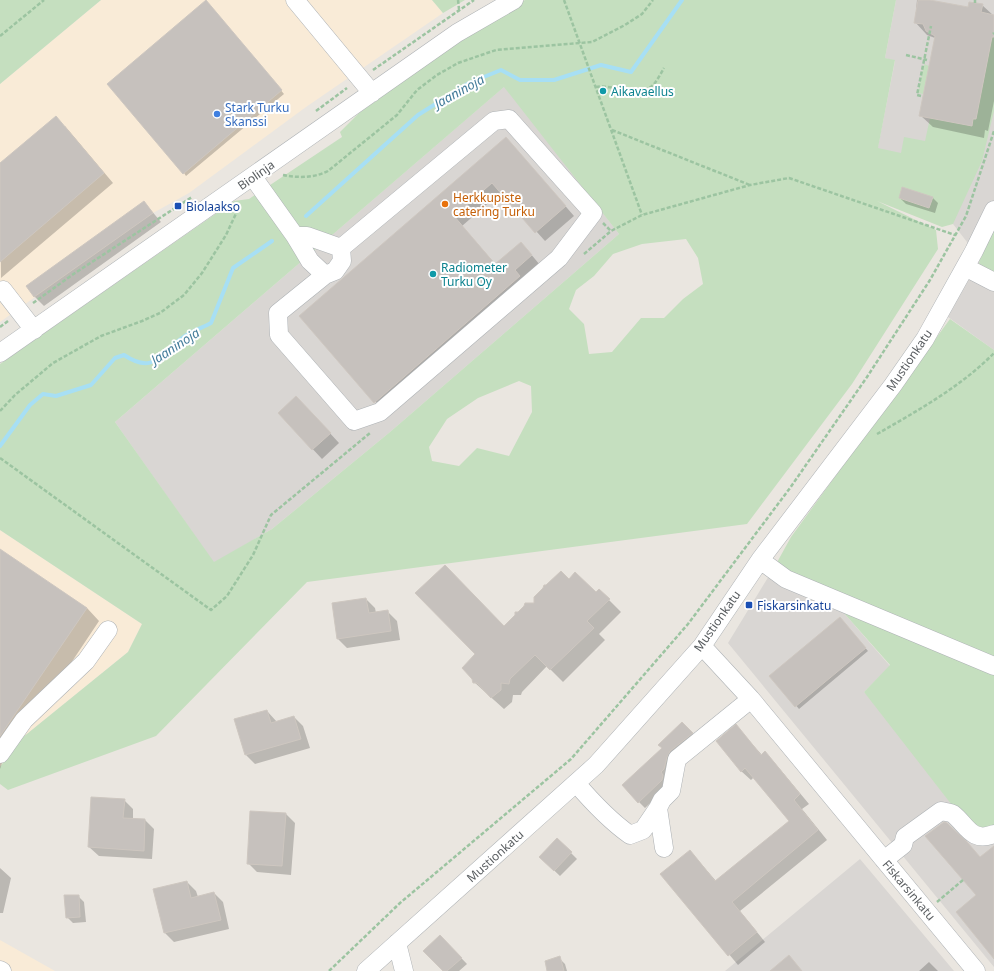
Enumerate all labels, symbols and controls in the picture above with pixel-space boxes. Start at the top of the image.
water label: Jaaninoja [428,70,488,114]
place label: Aikavaellus [611,83,674,100]
marker: Aikavaellus [598,86,608,96]
place label: Stark Turku Skanssi [225,99,289,130]
marker: Stark Turku Skanssi [212,109,222,119]
street label: Biolinja [234,156,278,194]
place label: Herkkupiste catering Turku [453,189,535,220]
place label: Biolaakso [186,198,240,215]
marker: Herkkupiste catering Turku [440,199,450,209]
marker: Biolaakso [173,201,183,211]
place label: Radiometer Turku Oy [441,259,507,290]
marker: Radiometer Turku Oy [428,269,438,279]
water label: Jaaninoja [145,323,203,370]
street label: Mustionkatu [882,326,936,394]
street label: Mustionkatu [690,587,744,655]
place label: Fiskarsinkatu [757,597,831,614]
marker: Fiskarsinkatu [744,600,754,610]
street label: Mustionkatu [463,826,527,886]
street label: Fiskarsinkatu [879,856,939,924]

